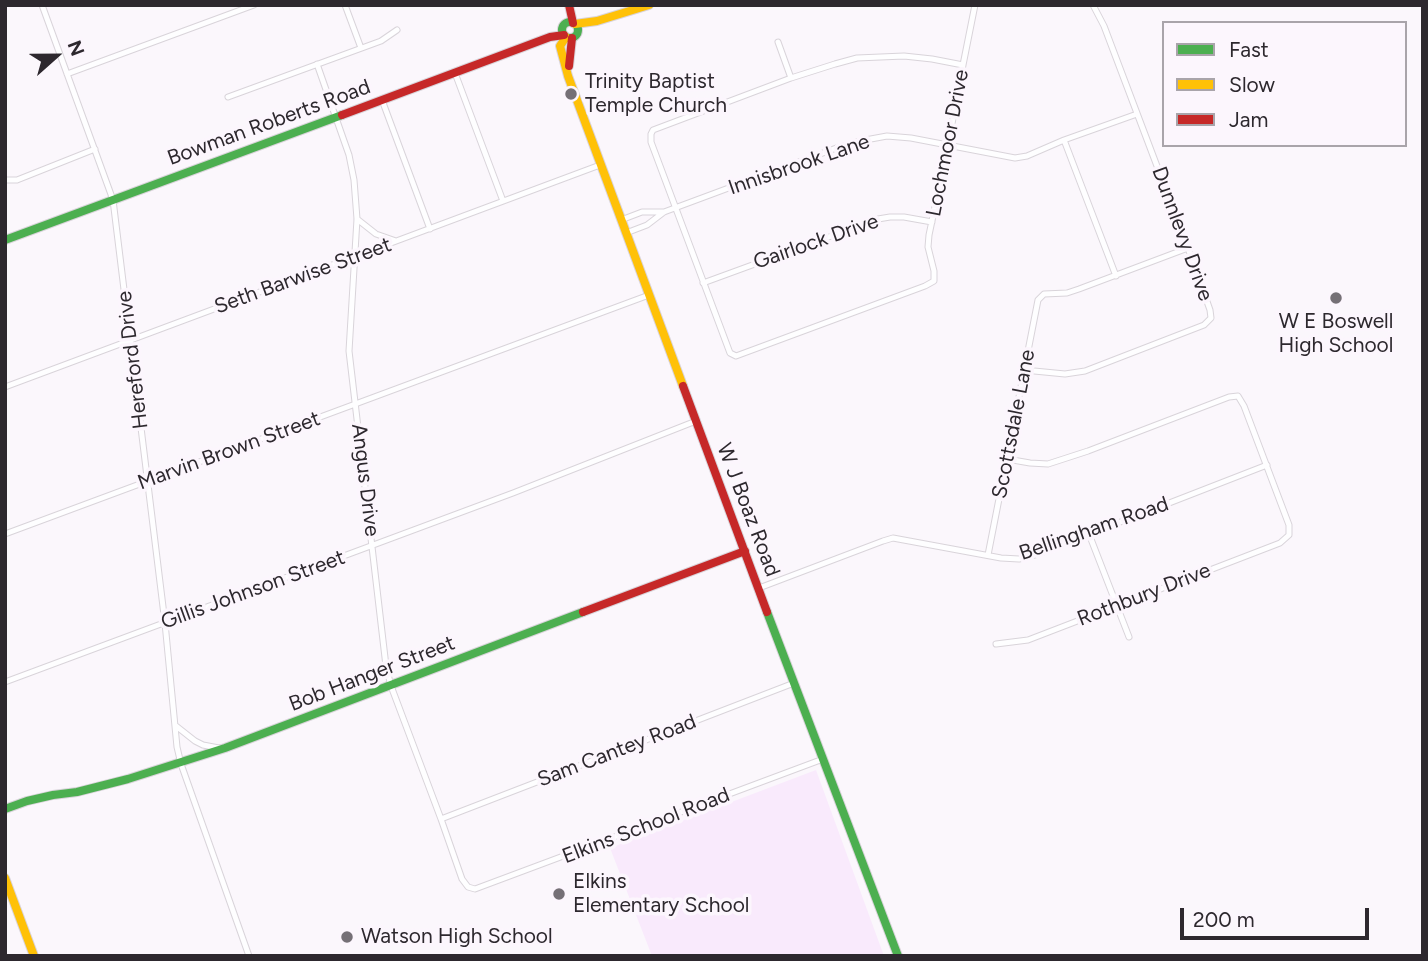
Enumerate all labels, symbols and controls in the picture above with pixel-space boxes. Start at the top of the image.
north arrow [21,21,91,91]
legend [1162,21,1407,147]
text: N [63,37,89,59]
text: Fast [1229,37,1269,62]
street label: Lochmoor Drive [921,67,975,219]
place label: Trinity Baptist Temple Church [585,69,727,119]
text: Slow [1229,72,1275,97]
street label: Bowman Roberts Road [164,75,374,171]
marker: Trinity Baptist Temple Church [563,86,579,102]
text: Jam [1229,107,1268,132]
street label: Innisbrook Lane [725,129,873,201]
street label: Dunnlevy Drive [1146,163,1218,305]
street label: Gairlock Drive [750,209,882,275]
street label: Seth Barwise Street [211,232,395,320]
street label: Hereford Drive [112,290,154,430]
marker: W E Boswell High School [1328,290,1344,306]
place label: W E Boswell High School [1279,309,1393,359]
street label: Scottsdale Lane [987,347,1041,501]
street label: Marvin Brown Street [134,406,324,496]
street label: Angus Drive [346,422,384,538]
street label: W J Boaz Road [711,440,785,580]
street label: Bellingham Road [1016,492,1172,566]
street label: Gillis Johnson Street [158,545,348,635]
street label: Rothbury Drive [1074,558,1214,632]
street label: Bob Hanger Street [286,631,458,717]
street label: Sam Cantey Road [534,709,700,793]
street label: Elkins School Road [559,782,733,870]
place label: Elkins Elementary School [573,869,749,919]
marker: Elkins Elementary School [551,886,567,902]
scale bar [1183,894,1372,938]
text: 200 m [1193,907,1255,932]
place label: Watson High School [361,924,553,950]
marker: Watson High School [339,929,355,945]

